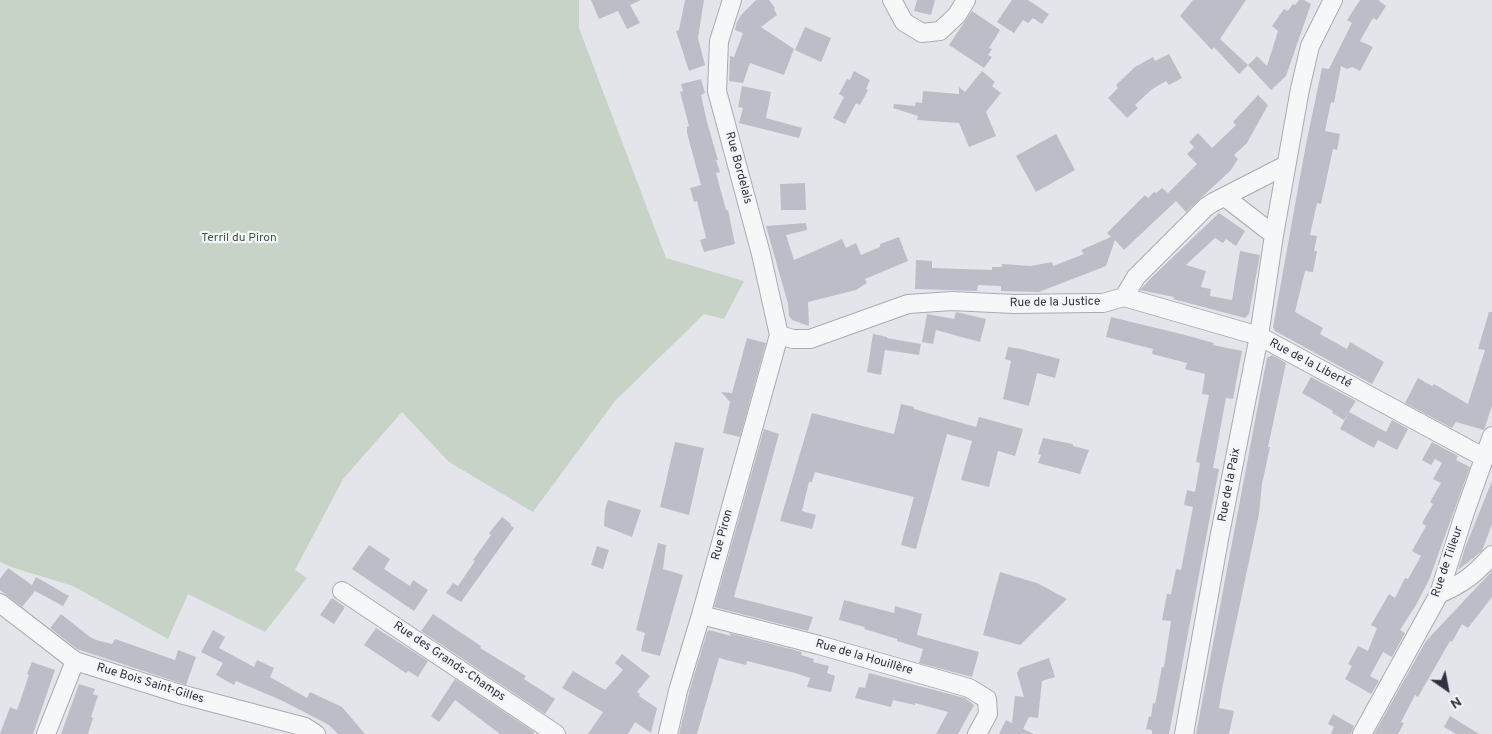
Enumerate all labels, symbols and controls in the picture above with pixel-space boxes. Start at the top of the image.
street label: Rue Bordelais [721,130,755,206]
park label: Terril du Piron [201,232,277,246]
street label: Rue de la Justice [1009,295,1101,311]
street label: Rue de la Liberté [1266,336,1354,392]
street label: Rue de la Paix [1216,447,1244,523]
street label: Rue Piron [709,508,737,562]
street label: Rue de Tilleur [1429,525,1467,599]
street label: Rue des Grands-Champs [390,619,508,705]
street label: Rue de la Houillère [814,637,914,679]
street label: Rue Bois Saint-Gilles [95,661,205,707]
north arrow [1422,664,1472,714]
text: N [1447,692,1464,712]

